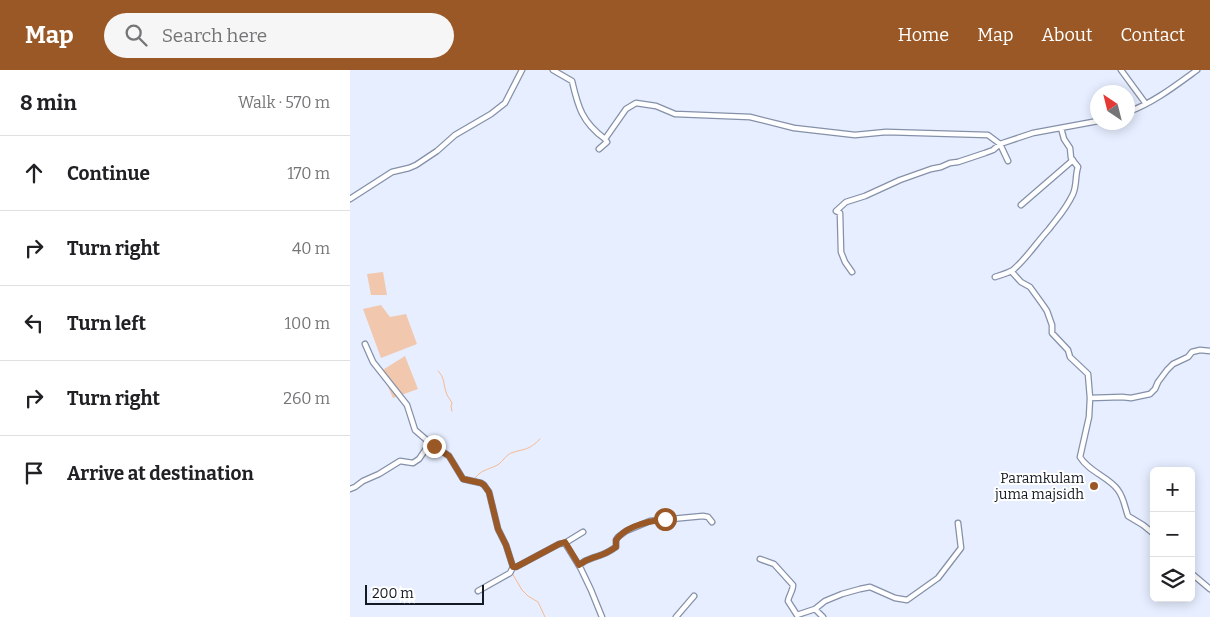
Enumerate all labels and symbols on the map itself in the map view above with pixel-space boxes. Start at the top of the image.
north arrow [1090,85,1135,130]
route end [423,435,446,458]
place label: Paramkulam juma majsidh [994,470,1085,503]
marker: Paramkulam juma majsidh [1088,480,1100,492]
route start [654,508,677,531]
scale bar [365,582,484,605]

